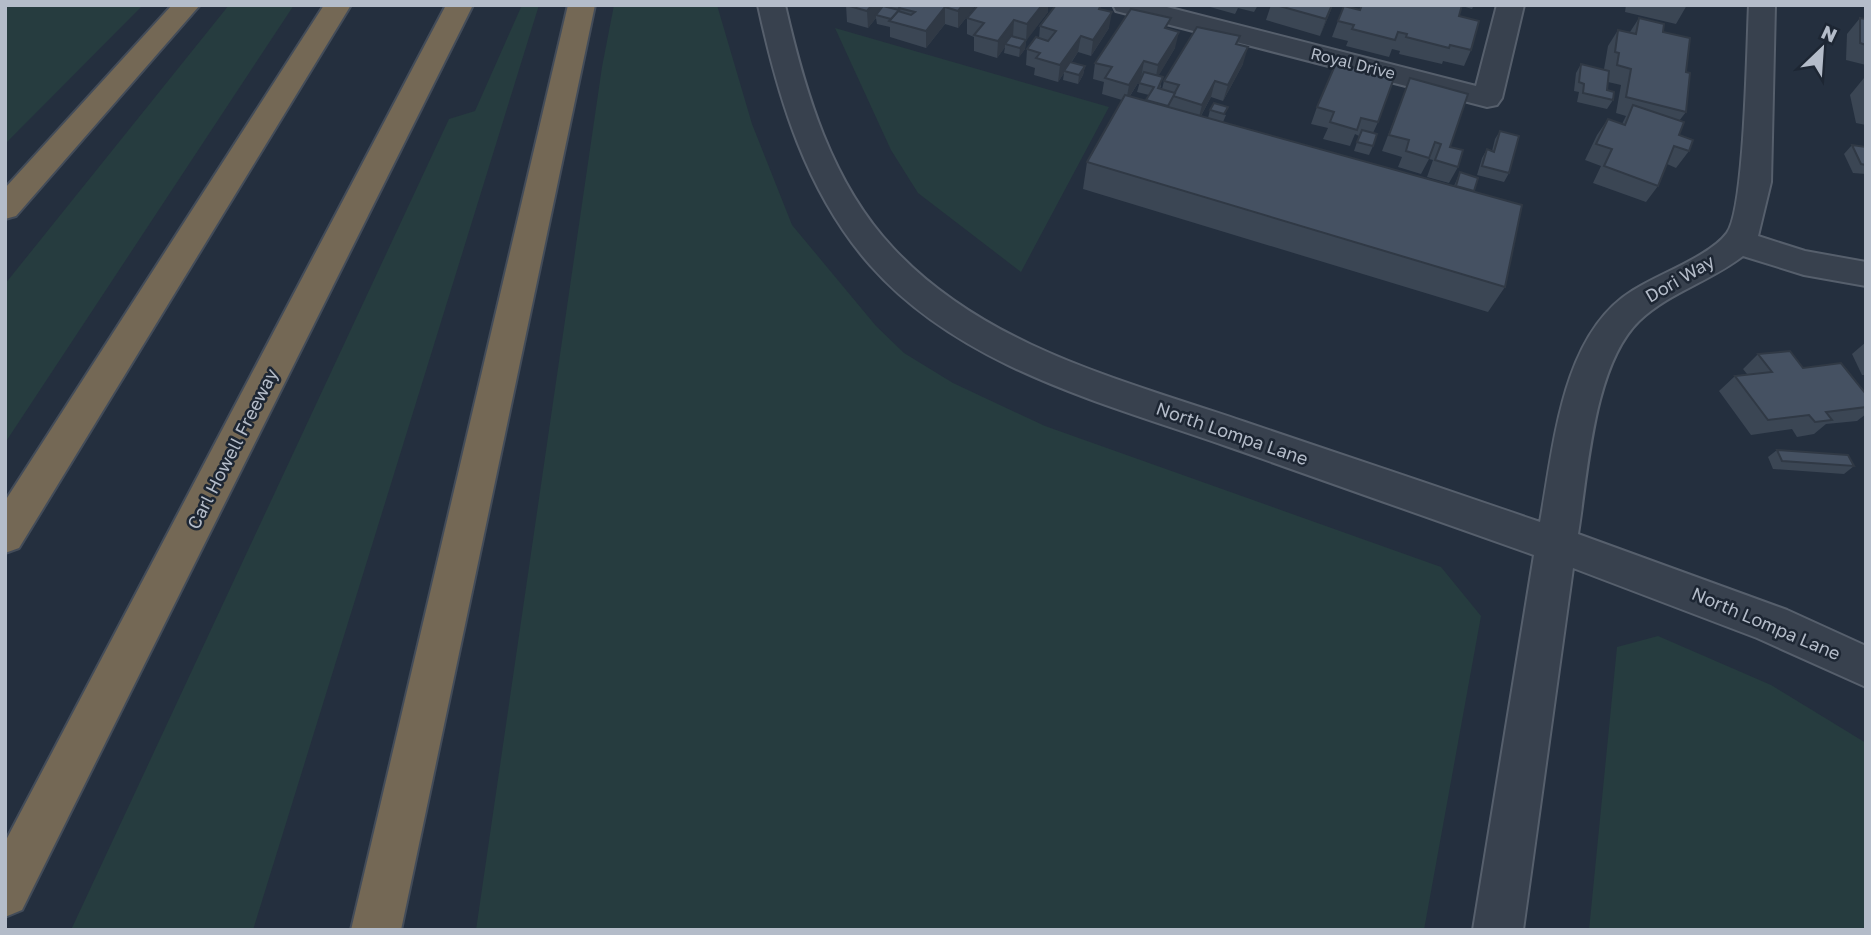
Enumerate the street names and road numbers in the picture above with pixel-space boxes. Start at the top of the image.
street label: Royal Drive [1309,43,1397,83]
street label: Dori Way [1641,250,1718,307]
street label: Carl Howell Freeway [182,365,282,532]
street label: North Lompa Lane [1153,397,1311,469]
street label: North Lompa Lane [1689,582,1844,664]

